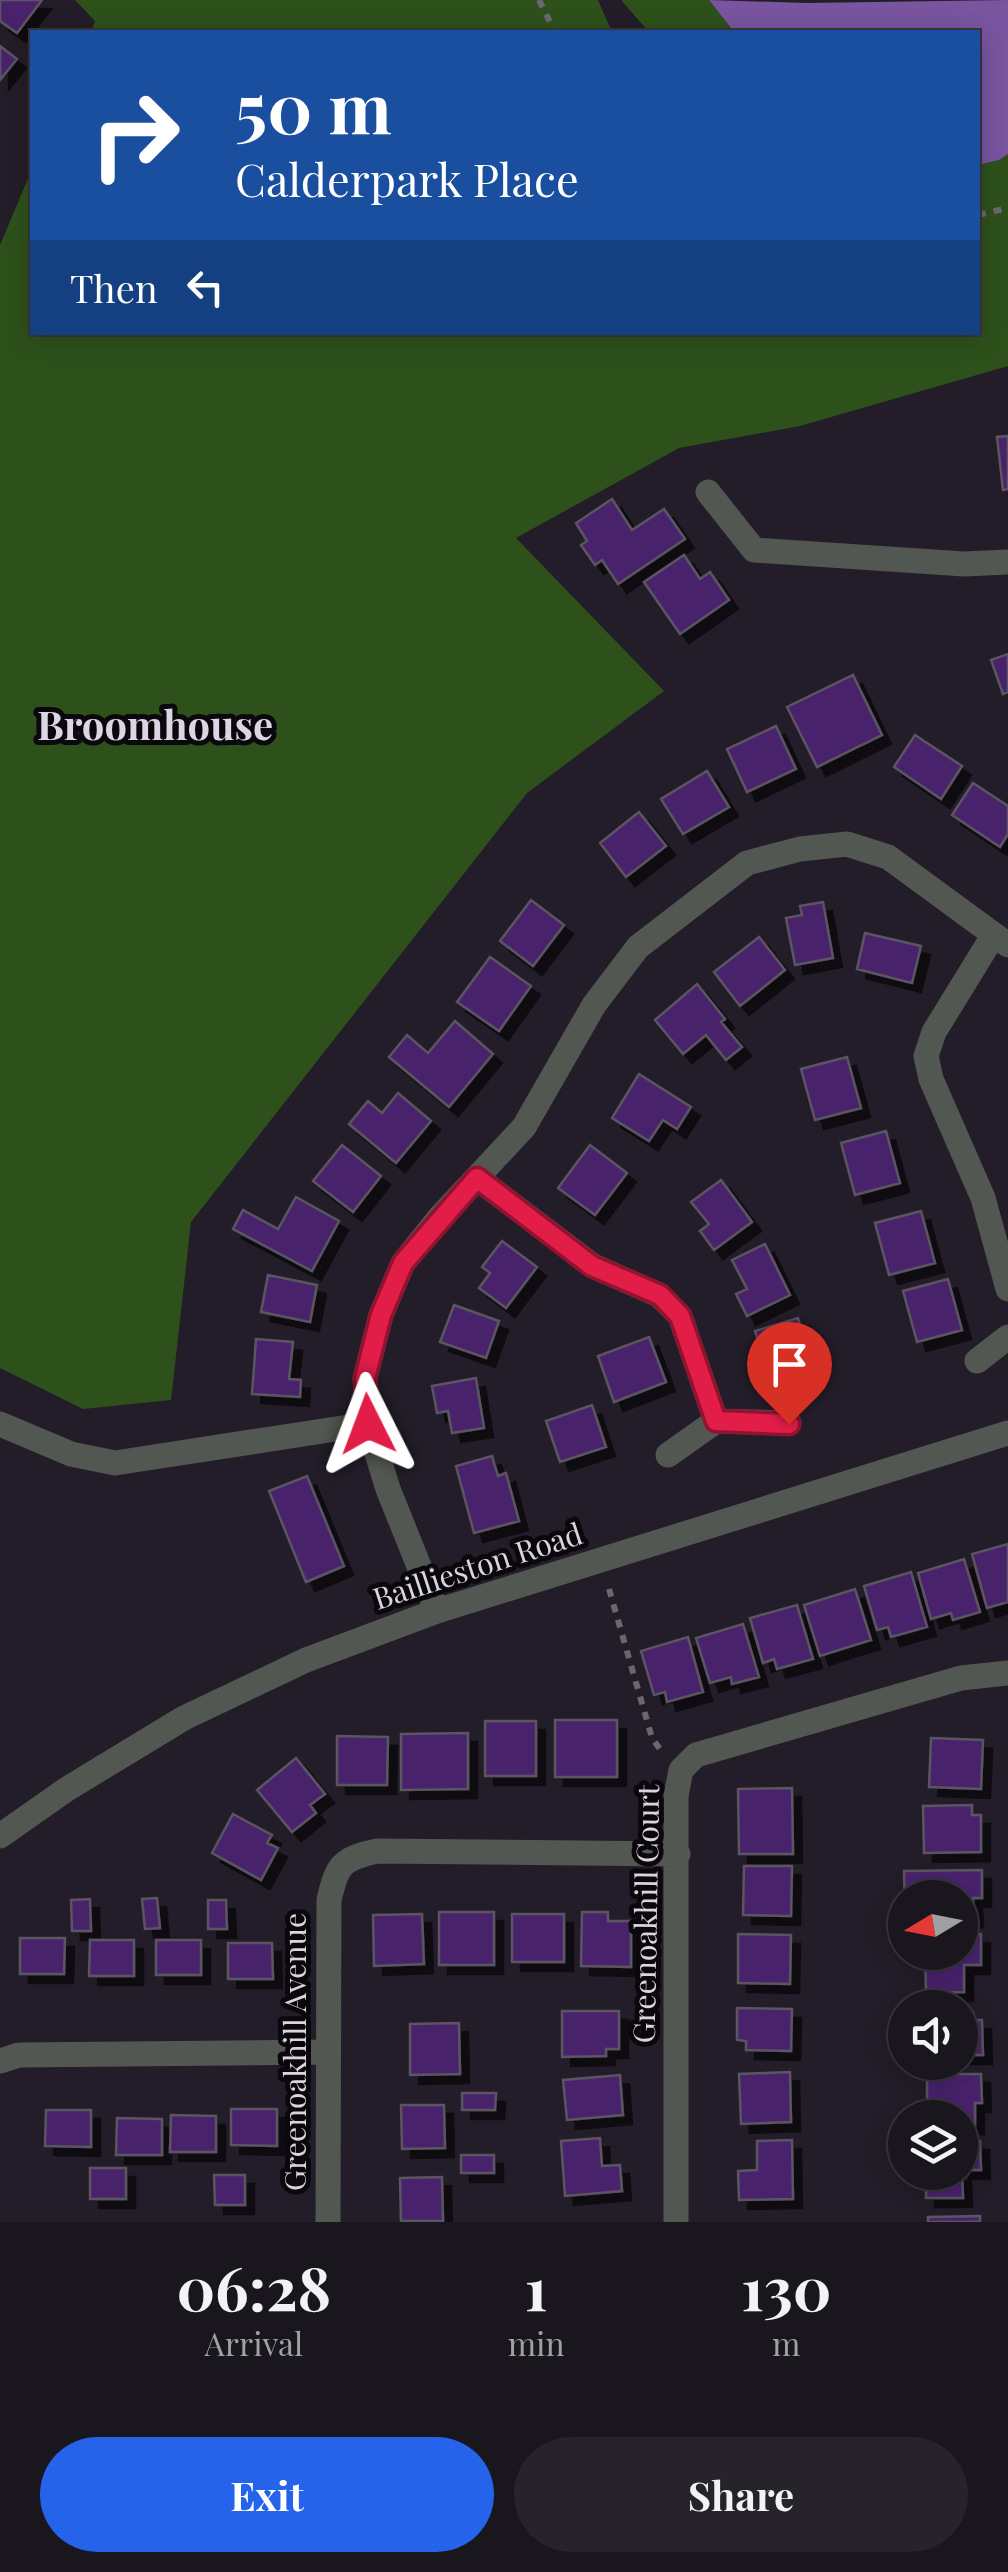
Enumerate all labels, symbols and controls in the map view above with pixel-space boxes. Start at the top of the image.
text: 50 m [235,58,392,152]
icon: right [70,70,200,200]
text: Calderpark Place [235,148,579,208]
icon: left [178,260,233,315]
text: Then [70,262,158,313]
district label: Broomhouse [37,697,273,750]
pin [747,1322,832,1425]
icon: arrive [762,1337,817,1392]
position arrow [316,1372,420,1476]
street label: Baillieston Road [368,1512,587,1618]
street label: Greenoakhill Court [623,1784,667,2044]
north arrow [888,1880,978,1970]
map controls [888,1880,978,2190]
street label: Greenoakhill Avenue [274,1913,314,2191]
button: sound [888,1990,978,2080]
button: layers [888,2100,978,2190]
text: 06:28 [176,2246,331,2326]
text: 1 [525,2246,548,2326]
text: 130 [741,2246,832,2326]
text: Arrival [205,2321,303,2364]
text: min [508,2321,565,2364]
text: m [772,2321,800,2364]
button: Exit [40,2437,494,2552]
button: Share [514,2437,968,2552]

